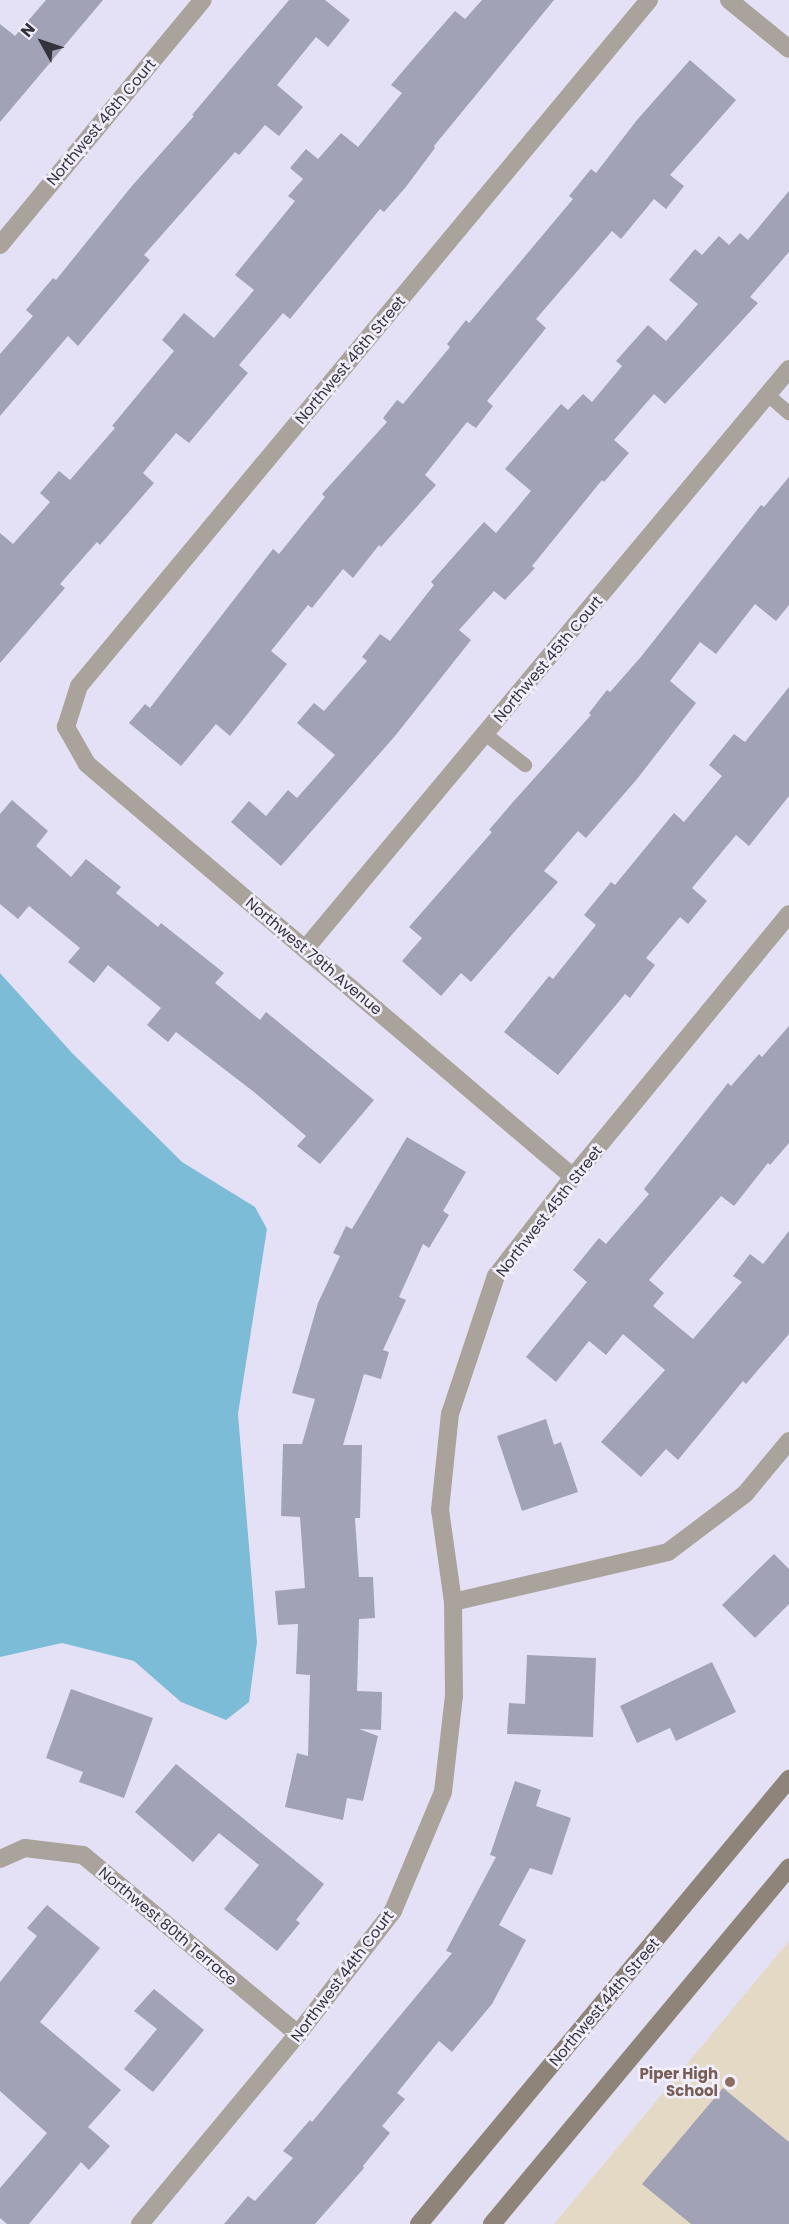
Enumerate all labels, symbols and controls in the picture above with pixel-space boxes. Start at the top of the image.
north arrow [12,12,72,72]
text: N [15,18,41,42]
street label: Northwest 46th Court [43,55,159,189]
street label: Northwest 46th Street [291,292,409,428]
street label: Northwest 45th Court [490,592,606,726]
street label: Northwest 79th Avenue [242,894,386,1018]
street label: Northwest 45th Street [492,1142,606,1280]
street label: Northwest 80th Terrace [95,1863,241,1989]
street label: Northwest 44th Court [287,1907,397,2045]
street label: Northwest 44th Street [545,1934,663,2070]
place label: Piper High School [640,2064,718,2099]
marker: Piper High School [723,2075,737,2089]

